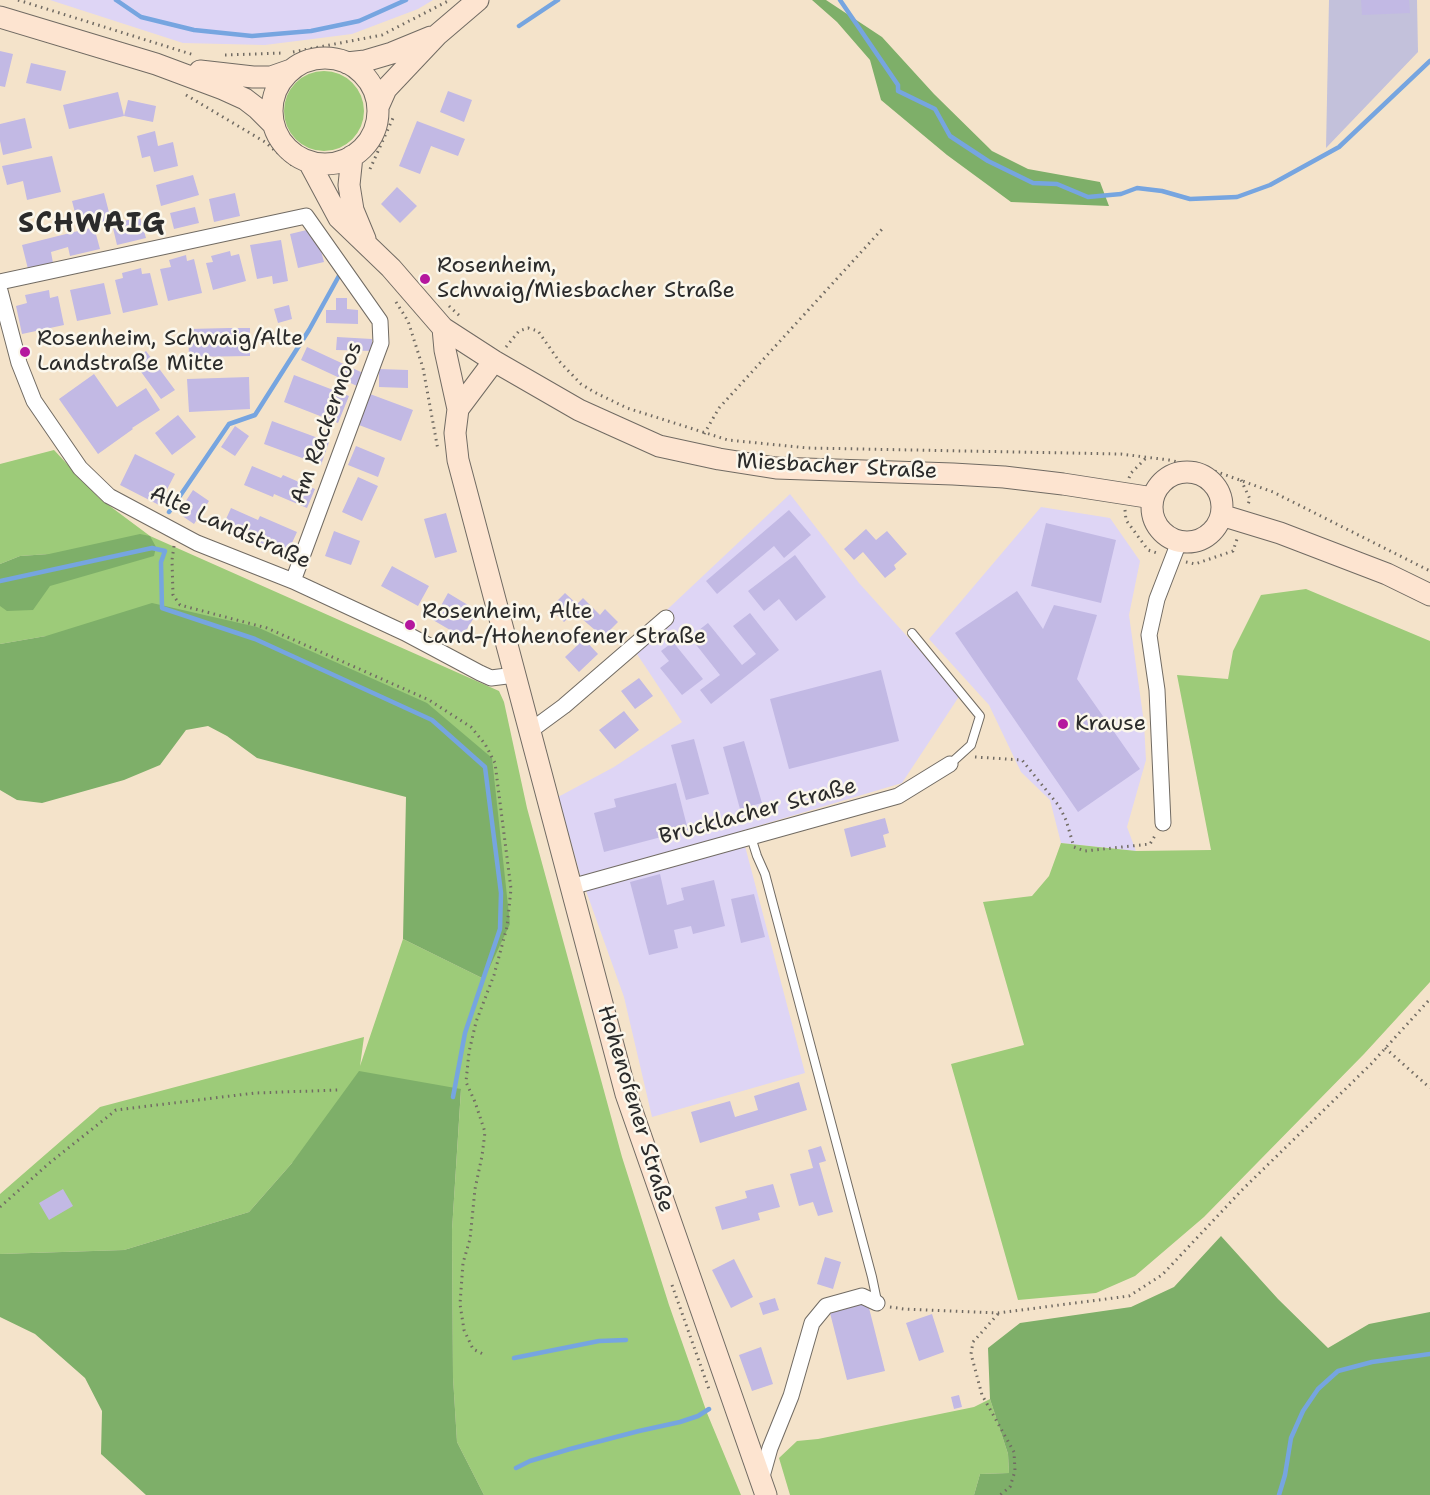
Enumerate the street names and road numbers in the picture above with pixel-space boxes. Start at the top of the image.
street label: Am Rackermoos [285,338,369,508]
street label: Miesbacher Straße [736,449,938,485]
street label: Alte Landstraße [145,481,315,575]
street label: Brucklacher Straße [656,773,860,851]
street label: Hohenofener Straße [591,1002,679,1216]

